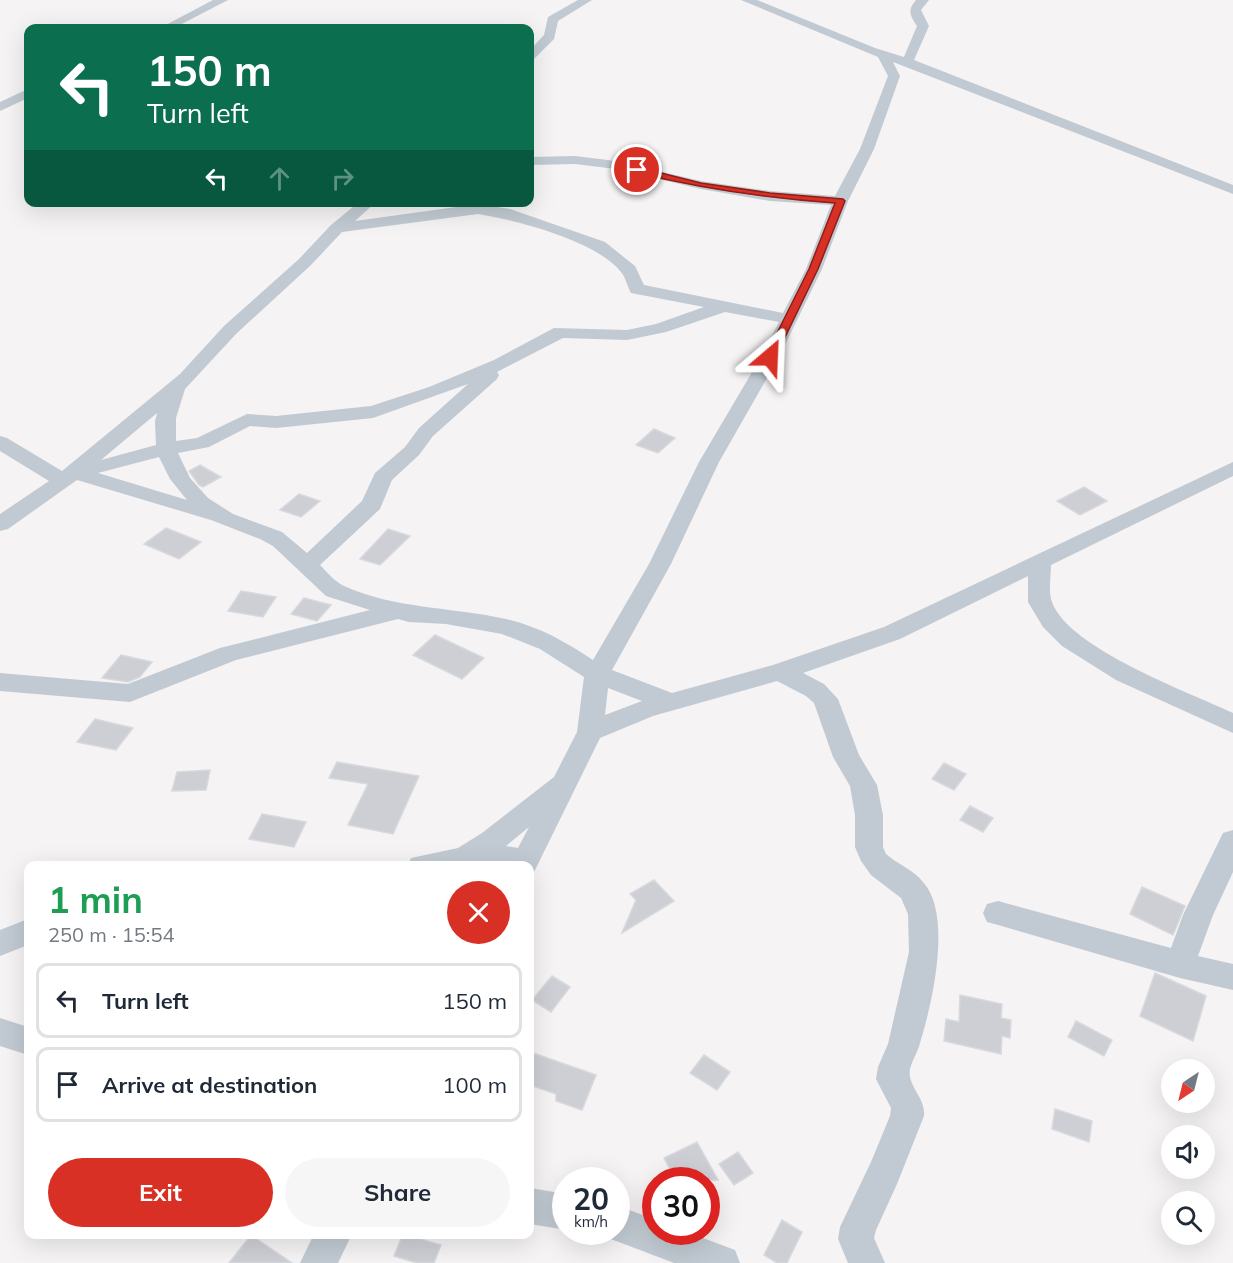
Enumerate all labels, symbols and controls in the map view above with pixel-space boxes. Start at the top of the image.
text: 150 m [147,44,272,97]
icon: left [48,48,126,126]
text: Turn left [147,96,249,130]
pin [611,144,662,195]
icon: arrive [620,153,653,186]
icon: left [200,162,233,195]
icon: ahead [263,162,296,195]
icon: right [326,162,359,195]
position arrow [738,325,802,389]
text: 1 min [48,877,143,922]
button: close [447,881,510,944]
text: 250 m · 15:54 [48,922,174,947]
icon: left [51,984,84,1017]
text: Turn left [102,987,189,1015]
text: 150 m [442,987,507,1015]
north arrow [1161,1059,1215,1113]
map controls [1161,1059,1215,1245]
icon: arrive [51,1068,84,1101]
text: Arrive at destination [102,1071,317,1099]
text: 100 m [442,1071,507,1099]
button: sound [1161,1125,1215,1179]
button: Exit [48,1158,273,1227]
button: Share [285,1158,510,1227]
speed limit sign: 30 [642,1167,720,1245]
text: 20 [573,1180,609,1218]
button: search [1161,1191,1215,1245]
text: km/h [574,1212,608,1231]

